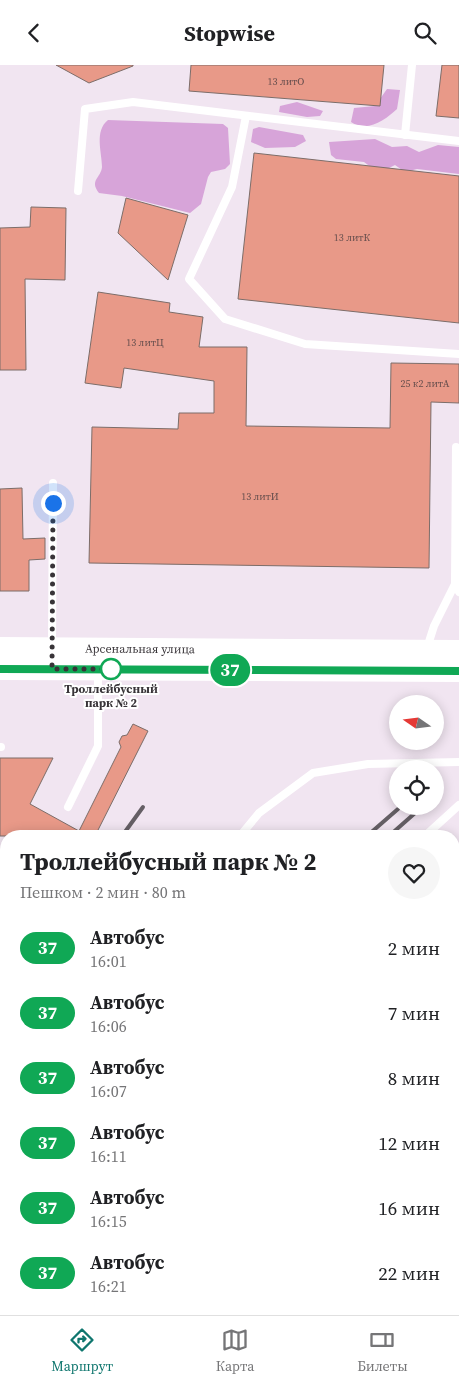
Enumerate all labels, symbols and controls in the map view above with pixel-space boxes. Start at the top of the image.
text: Stopwise [184,18,275,48]
icon: back [20,19,48,47]
icon: search [411,19,439,47]
house number: 13 литО [268,75,304,88]
house number: 13 литК [334,231,371,244]
house number: 13 литЦ [126,336,164,349]
house number: 25 к2 литА [401,377,450,390]
house number: 13 литИ [241,490,279,503]
your location [41,491,66,516]
street label: Арсенальная улица [85,641,196,657]
line badge: 37 [208,654,252,686]
text: 37 [220,657,240,682]
marker: Троллейбусный парк № 2 [100,658,122,680]
place label: Троллейбусный парк № 2 [64,681,158,711]
north arrow [389,695,444,750]
map controls [389,695,444,815]
button: locate [389,760,444,815]
text: Троллейбусный парк № 2 [20,845,317,878]
button: heart [388,847,440,899]
text: Пешком · 2 мин · 80 m [20,881,186,903]
text: Автобус [90,924,165,950]
text: 37 [38,935,57,960]
text: 2 мин [388,935,440,961]
text: 16:01 [90,950,127,972]
text: Автобус [90,989,165,1015]
text: 37 [38,1000,57,1025]
text: 7 мин [388,1000,440,1026]
text: 16:06 [90,1015,127,1037]
text: Автобус [90,1054,165,1080]
text: 37 [38,1065,57,1090]
text: 8 мин [388,1065,440,1091]
text: 16:07 [90,1080,127,1102]
text: Автобус [90,1119,165,1145]
text: 37 [38,1130,57,1155]
text: 12 мин [378,1130,440,1156]
text: 16:11 [90,1145,127,1167]
text: Автобус [90,1184,165,1210]
text: 37 [38,1195,57,1220]
text: 16 мин [378,1195,440,1221]
text: 16:15 [90,1210,127,1232]
text: Автобус [90,1249,165,1275]
text: 37 [38,1260,57,1285]
text: 22 мин [378,1260,440,1286]
text: 16:21 [90,1275,127,1297]
tab: Маршрут [51,1326,113,1376]
tab: Карта [216,1326,254,1376]
tab: Билеты [357,1326,408,1376]

